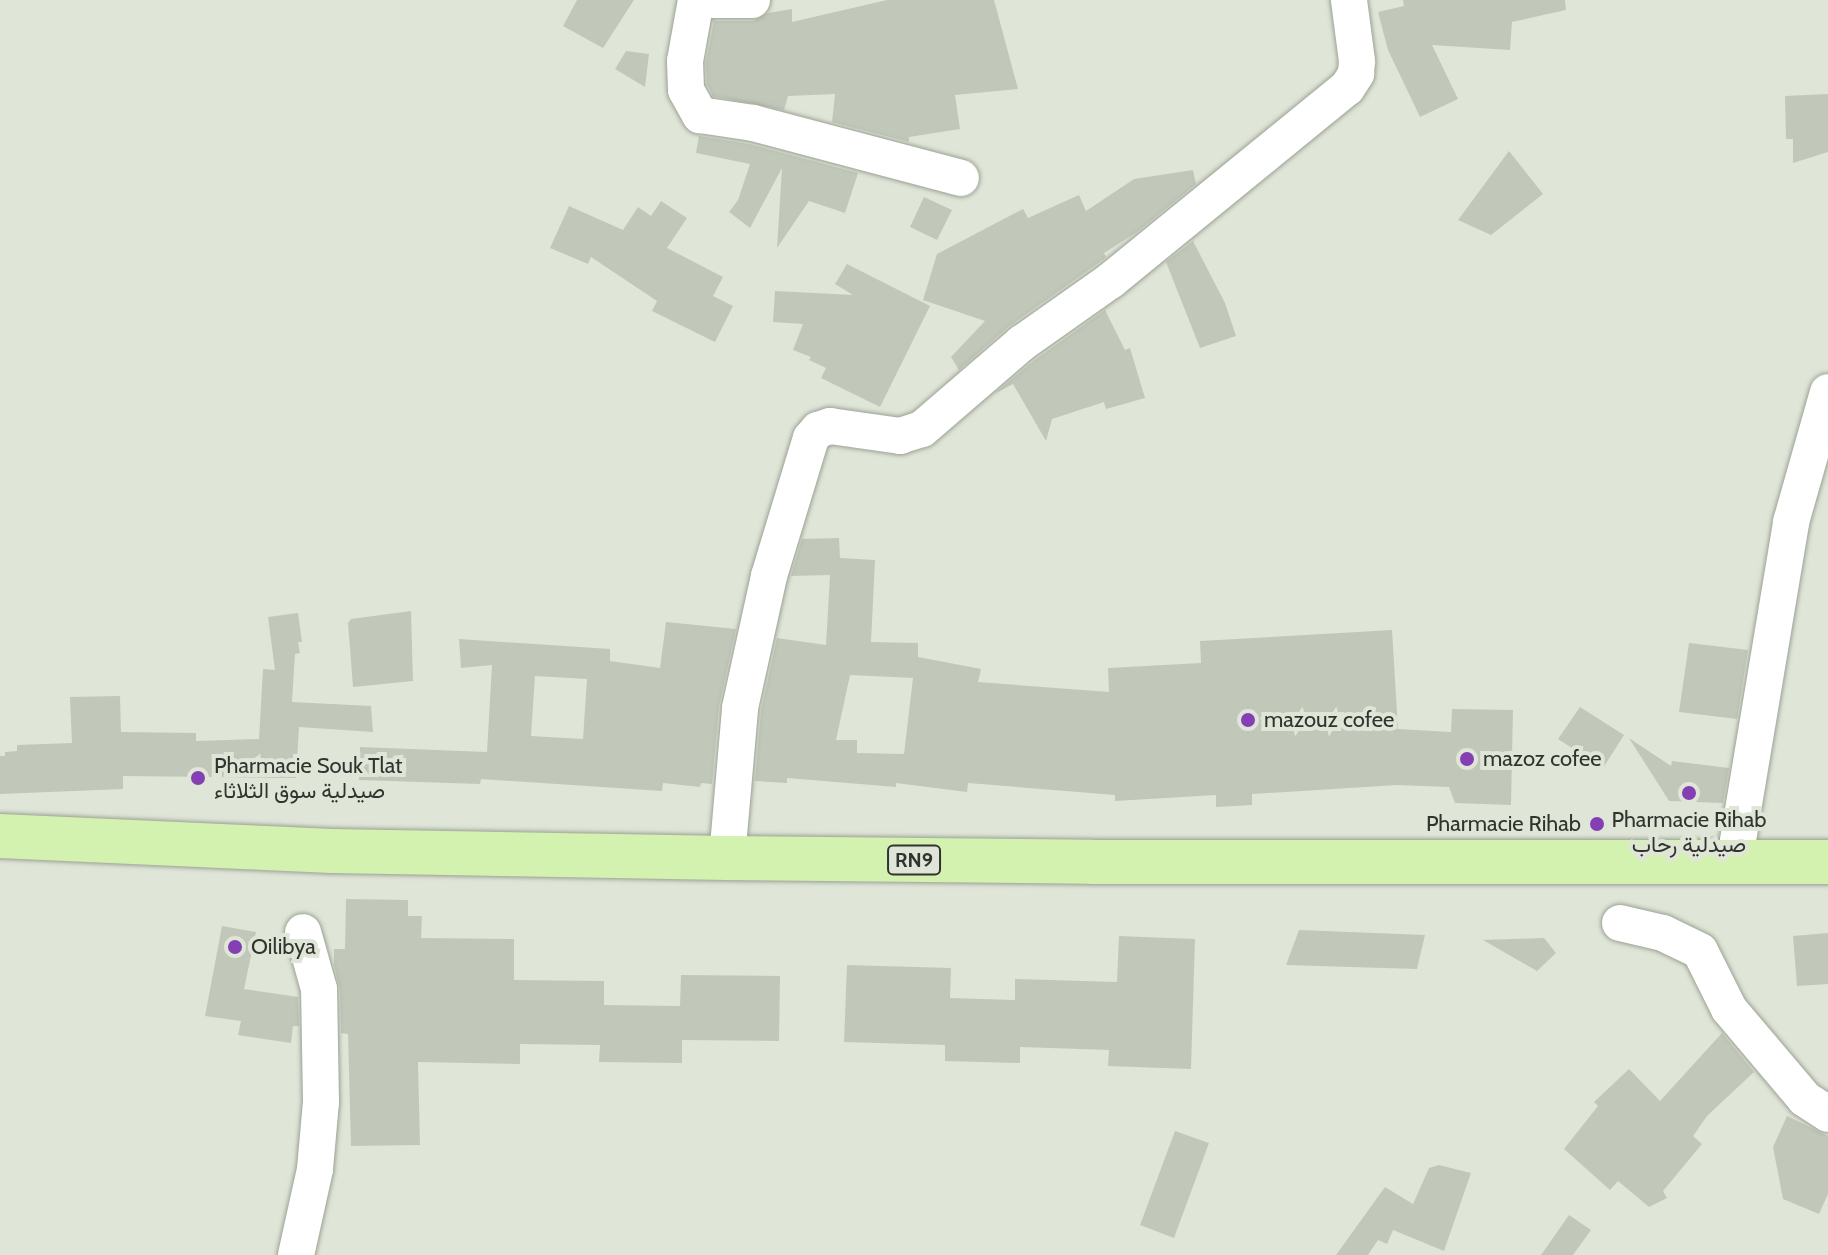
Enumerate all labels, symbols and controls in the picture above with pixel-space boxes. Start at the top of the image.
place label: mazouz cofee [1264,707,1394,733]
marker: mazouz cofee [1239,711,1257,729]
place label: mazoz cofee [1483,746,1602,772]
marker: mazoz cofee [1458,750,1476,768]
place label: Pharmacie Souk Tlat صيدلية سوق الثلاثاء [214,752,402,804]
marker: Pharmacie Souk Tlat صيدلية سوق الثلاثاء [189,769,207,787]
marker: Pharmacie Rihab صيدلية رحاب [1680,784,1698,802]
place label: Pharmacie Rihab صيدلية رحاب [1611,806,1767,858]
place label: Pharmacie Rihab [1426,811,1581,837]
marker: Pharmacie Rihab [1588,815,1606,833]
road number: RN9 [886,844,942,876]
place label: Oilibya [251,934,316,960]
marker: Oilibya [226,938,244,956]

